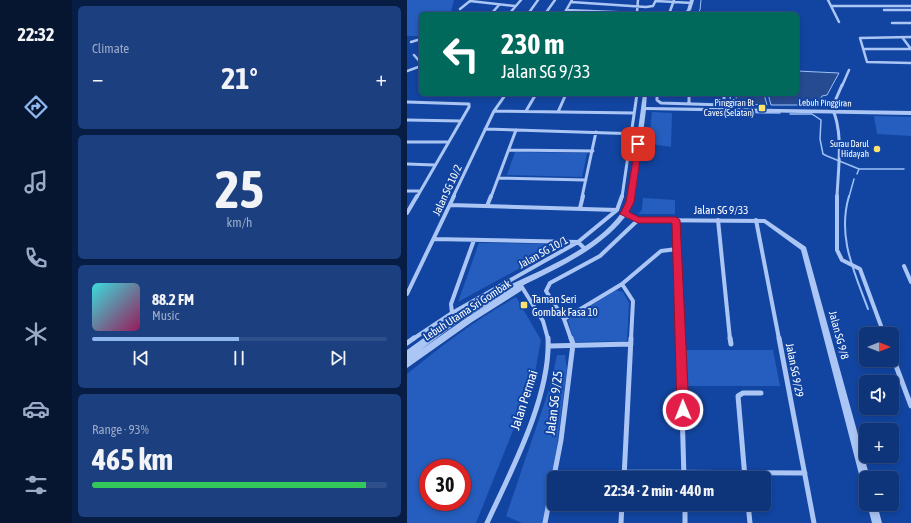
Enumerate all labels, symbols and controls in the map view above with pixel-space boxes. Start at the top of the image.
text: 22:32 [17,24,55,45]
icon: left [435,28,487,80]
text: 230 m [501,28,564,60]
text: Climate [92,41,129,56]
text: 21° [221,61,258,95]
text: Jalan SG 9/33 [501,61,591,82]
text: − [92,65,103,91]
text: + [376,65,387,91]
icon: directions [22,93,50,121]
place label: Pinggiran Bt Caves (Selatan) [704,98,754,118]
street label: Lebuh Pinggiran [798,98,852,108]
marker: Pinggiran Bt Caves (Selatan) [757,103,767,113]
pin [621,127,655,161]
icon: arrive [627,133,649,155]
place label: Surau Darul Hidayah [830,139,870,159]
marker: Surau Darul Hidayah [872,144,882,154]
text: 25 [215,159,264,219]
street label: Jalan SG 10/2 [430,163,464,217]
icon: music [22,168,50,196]
street label: Jalan SG 9/33 [694,204,748,216]
text: km/h [227,215,252,230]
street label: Jalan SG 10/1 [516,233,570,271]
icon: phone [22,244,50,272]
street label: Lebuh Utama Sri Gombak [421,277,513,343]
text: 88.2 FM [152,291,194,308]
place label: Taman Seri Gombak Fasa 10 [532,293,598,318]
marker: Taman Seri Gombak Fasa 10 [519,300,529,310]
text: Music [152,308,179,323]
street label: Jalan SG 9/8 [827,310,851,360]
icon: climate [22,320,50,348]
north arrow [859,327,899,367]
map controls [859,327,899,511]
street label: Jalan SG 9/29 [784,342,806,398]
icon: previous [130,347,152,369]
icon: pause [228,347,250,369]
icon: next [327,347,349,369]
street label: Jalan Permai [507,368,541,432]
street label: Jalan SG 9/25 [543,370,565,436]
button: sound [859,375,899,415]
position arrow [662,389,704,431]
icon: car [22,395,50,423]
text: Range · 93% [92,422,149,437]
button: + [859,423,899,463]
text: 465 km [92,442,173,476]
speed limit sign: 30 [419,459,471,511]
icon: filters [22,471,50,499]
button: − [859,471,899,511]
text: 22:34 · 2 min · 440 m [604,482,714,499]

